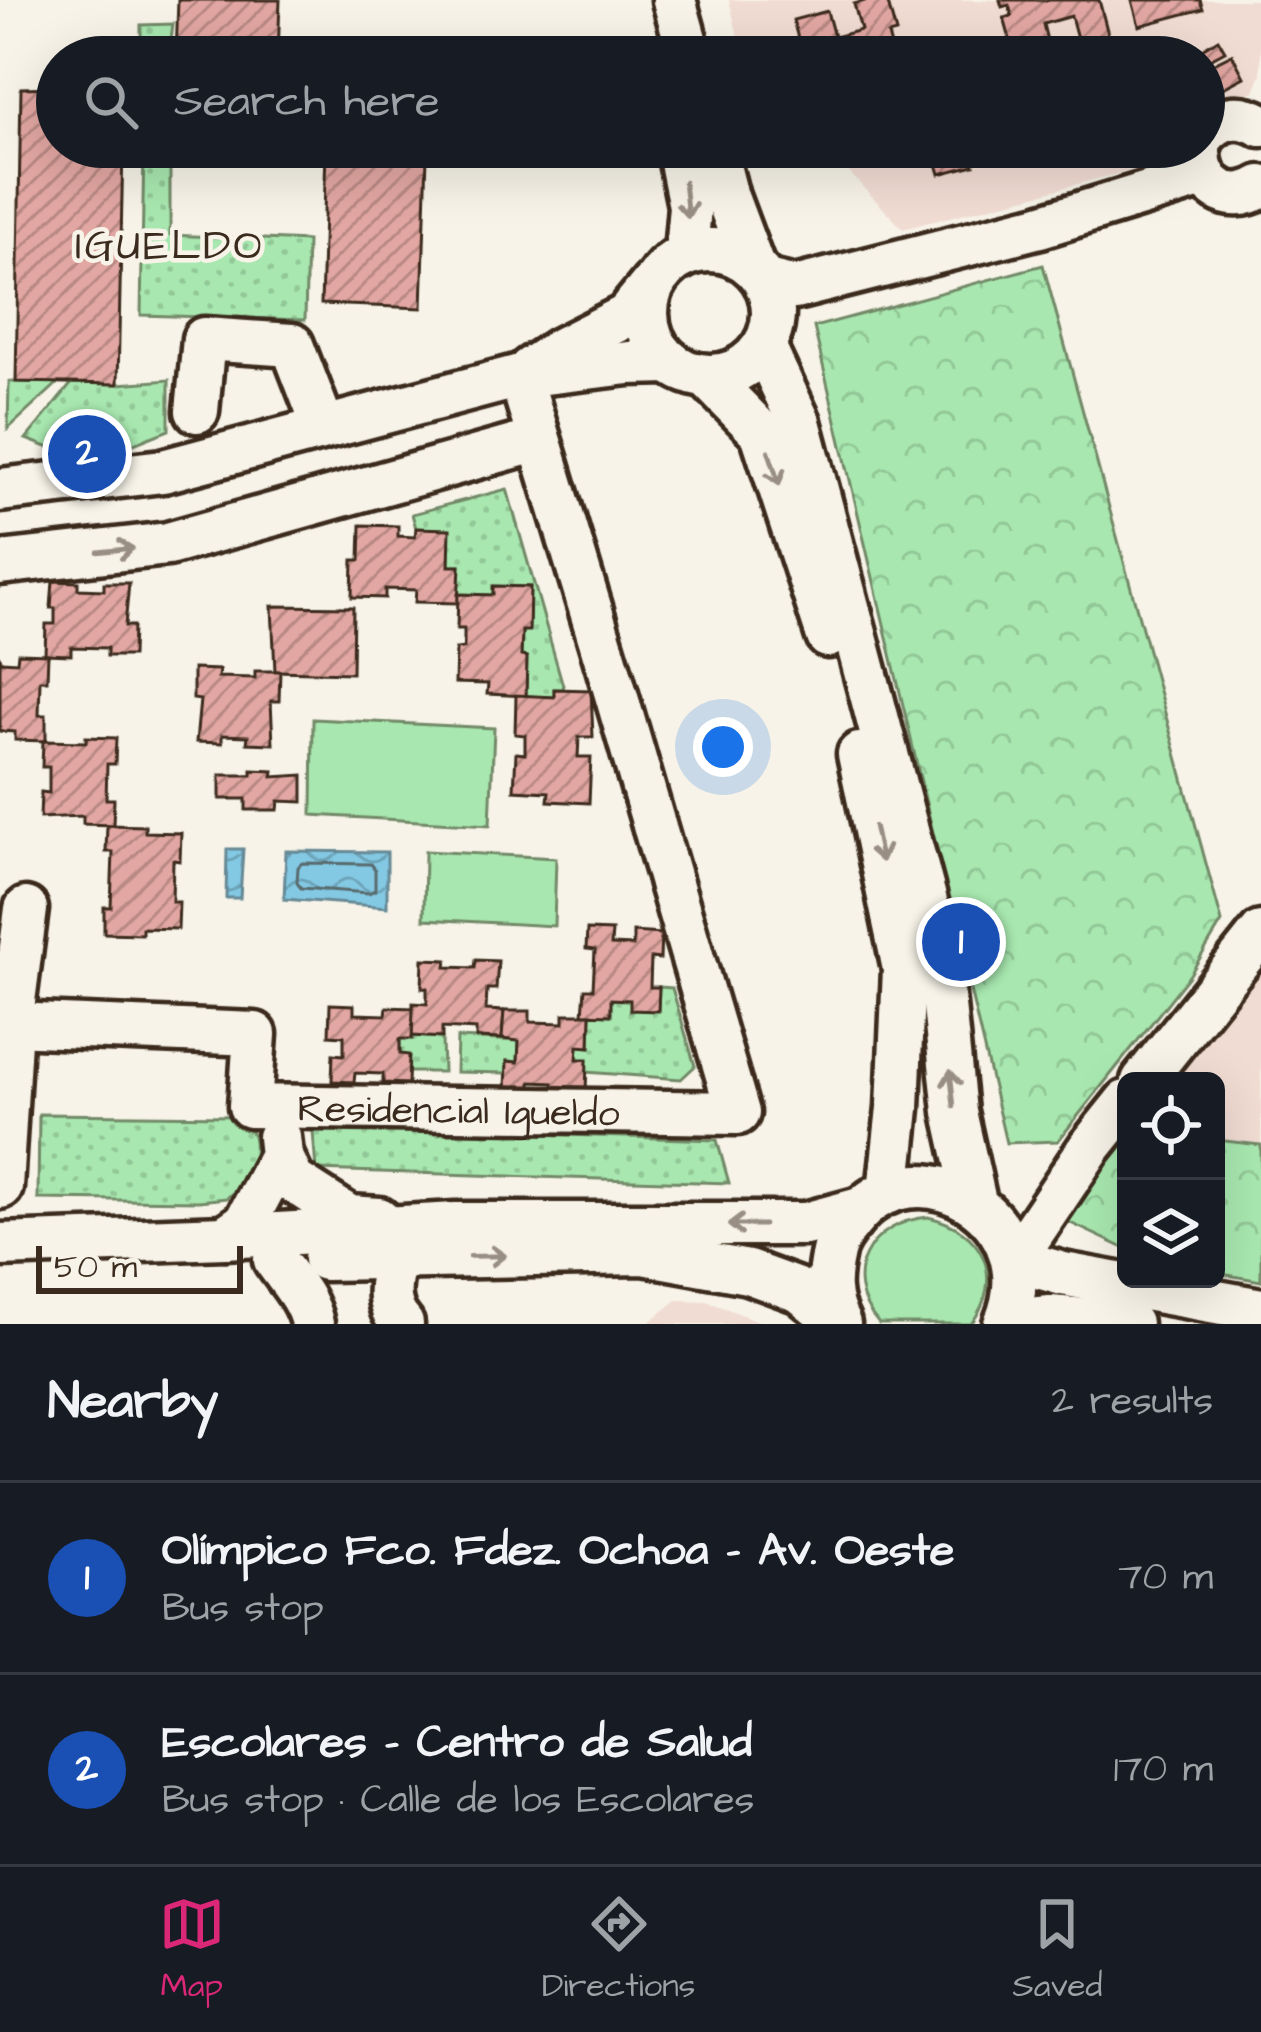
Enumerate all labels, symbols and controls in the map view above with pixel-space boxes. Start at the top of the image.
search box [36,36,1225,168]
icon: search [78,69,144,135]
text: Search here [174,71,440,133]
one-way arrow [676,180,698,219]
district label: IGUELDO [75,218,265,276]
pin: 2 [48,409,126,499]
one-way arrow [764,449,786,487]
one-way arrow [96,538,135,561]
your location [693,717,753,777]
one-way arrow [868,823,890,862]
pin: 1 [922,897,1000,987]
one-way arrow [941,1069,963,1108]
map controls [1117,1072,1225,1288]
button: locate [1117,1072,1225,1180]
street label: Residencial Igueldo [297,1083,620,1141]
button: layers [1117,1180,1225,1288]
one-way arrow [727,1214,766,1236]
scale bar [36,1240,243,1293]
text: 50 m [54,1244,137,1290]
one-way arrow [468,1244,507,1267]
text: Nearby [48,1367,218,1438]
text: 2 results [1052,1375,1213,1429]
text: Olímpico Fco. Fdez. Ochoa - Av. Oeste [162,1520,954,1582]
text: 1 [85,1551,90,1605]
text: 70 m [1118,1551,1213,1605]
text: Bus stop [162,1582,324,1636]
text: Escolares - Centro de Salud [162,1712,752,1774]
text: 2 [76,1743,98,1797]
text: 170 m [1113,1743,1213,1797]
text: Bus stop · Calle de los Escolares [162,1774,754,1828]
tab: Map [159,1891,225,2009]
tab: Directions [542,1891,695,2009]
tab: Saved [1012,1891,1102,2009]

